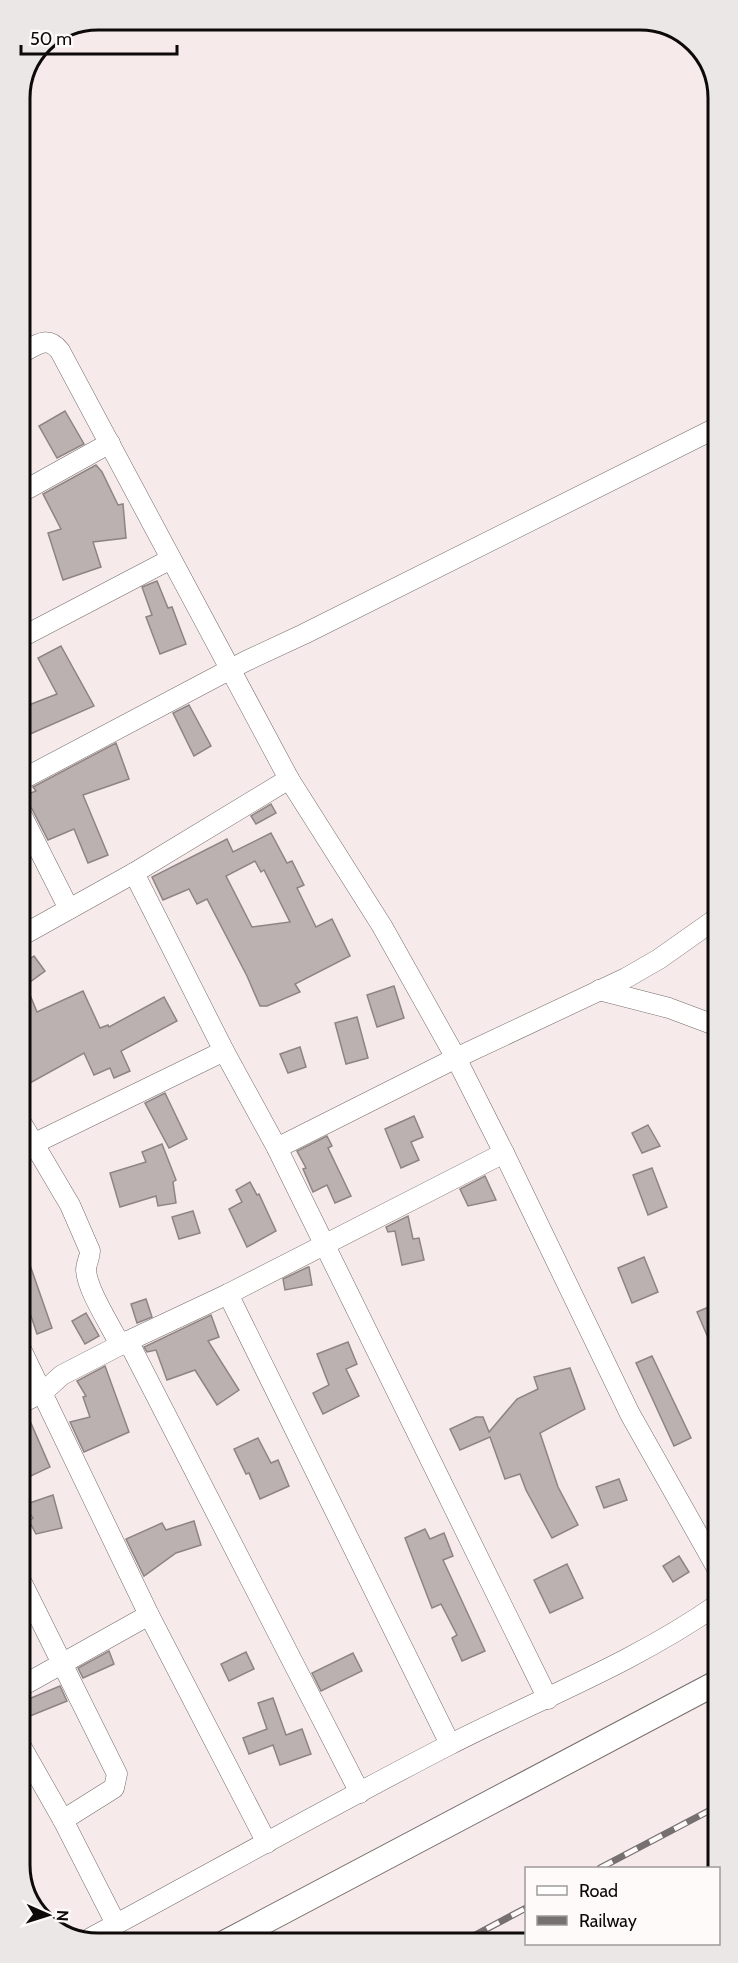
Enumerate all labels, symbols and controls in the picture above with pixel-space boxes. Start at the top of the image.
scale bar [21,18,177,56]
text: 50 m [30,28,72,50]
legend [525,1867,720,1945]
text: Road [579,1880,618,1902]
north arrow [18,1885,78,1945]
text: N [53,1910,72,1922]
text: Railway [579,1910,637,1932]

